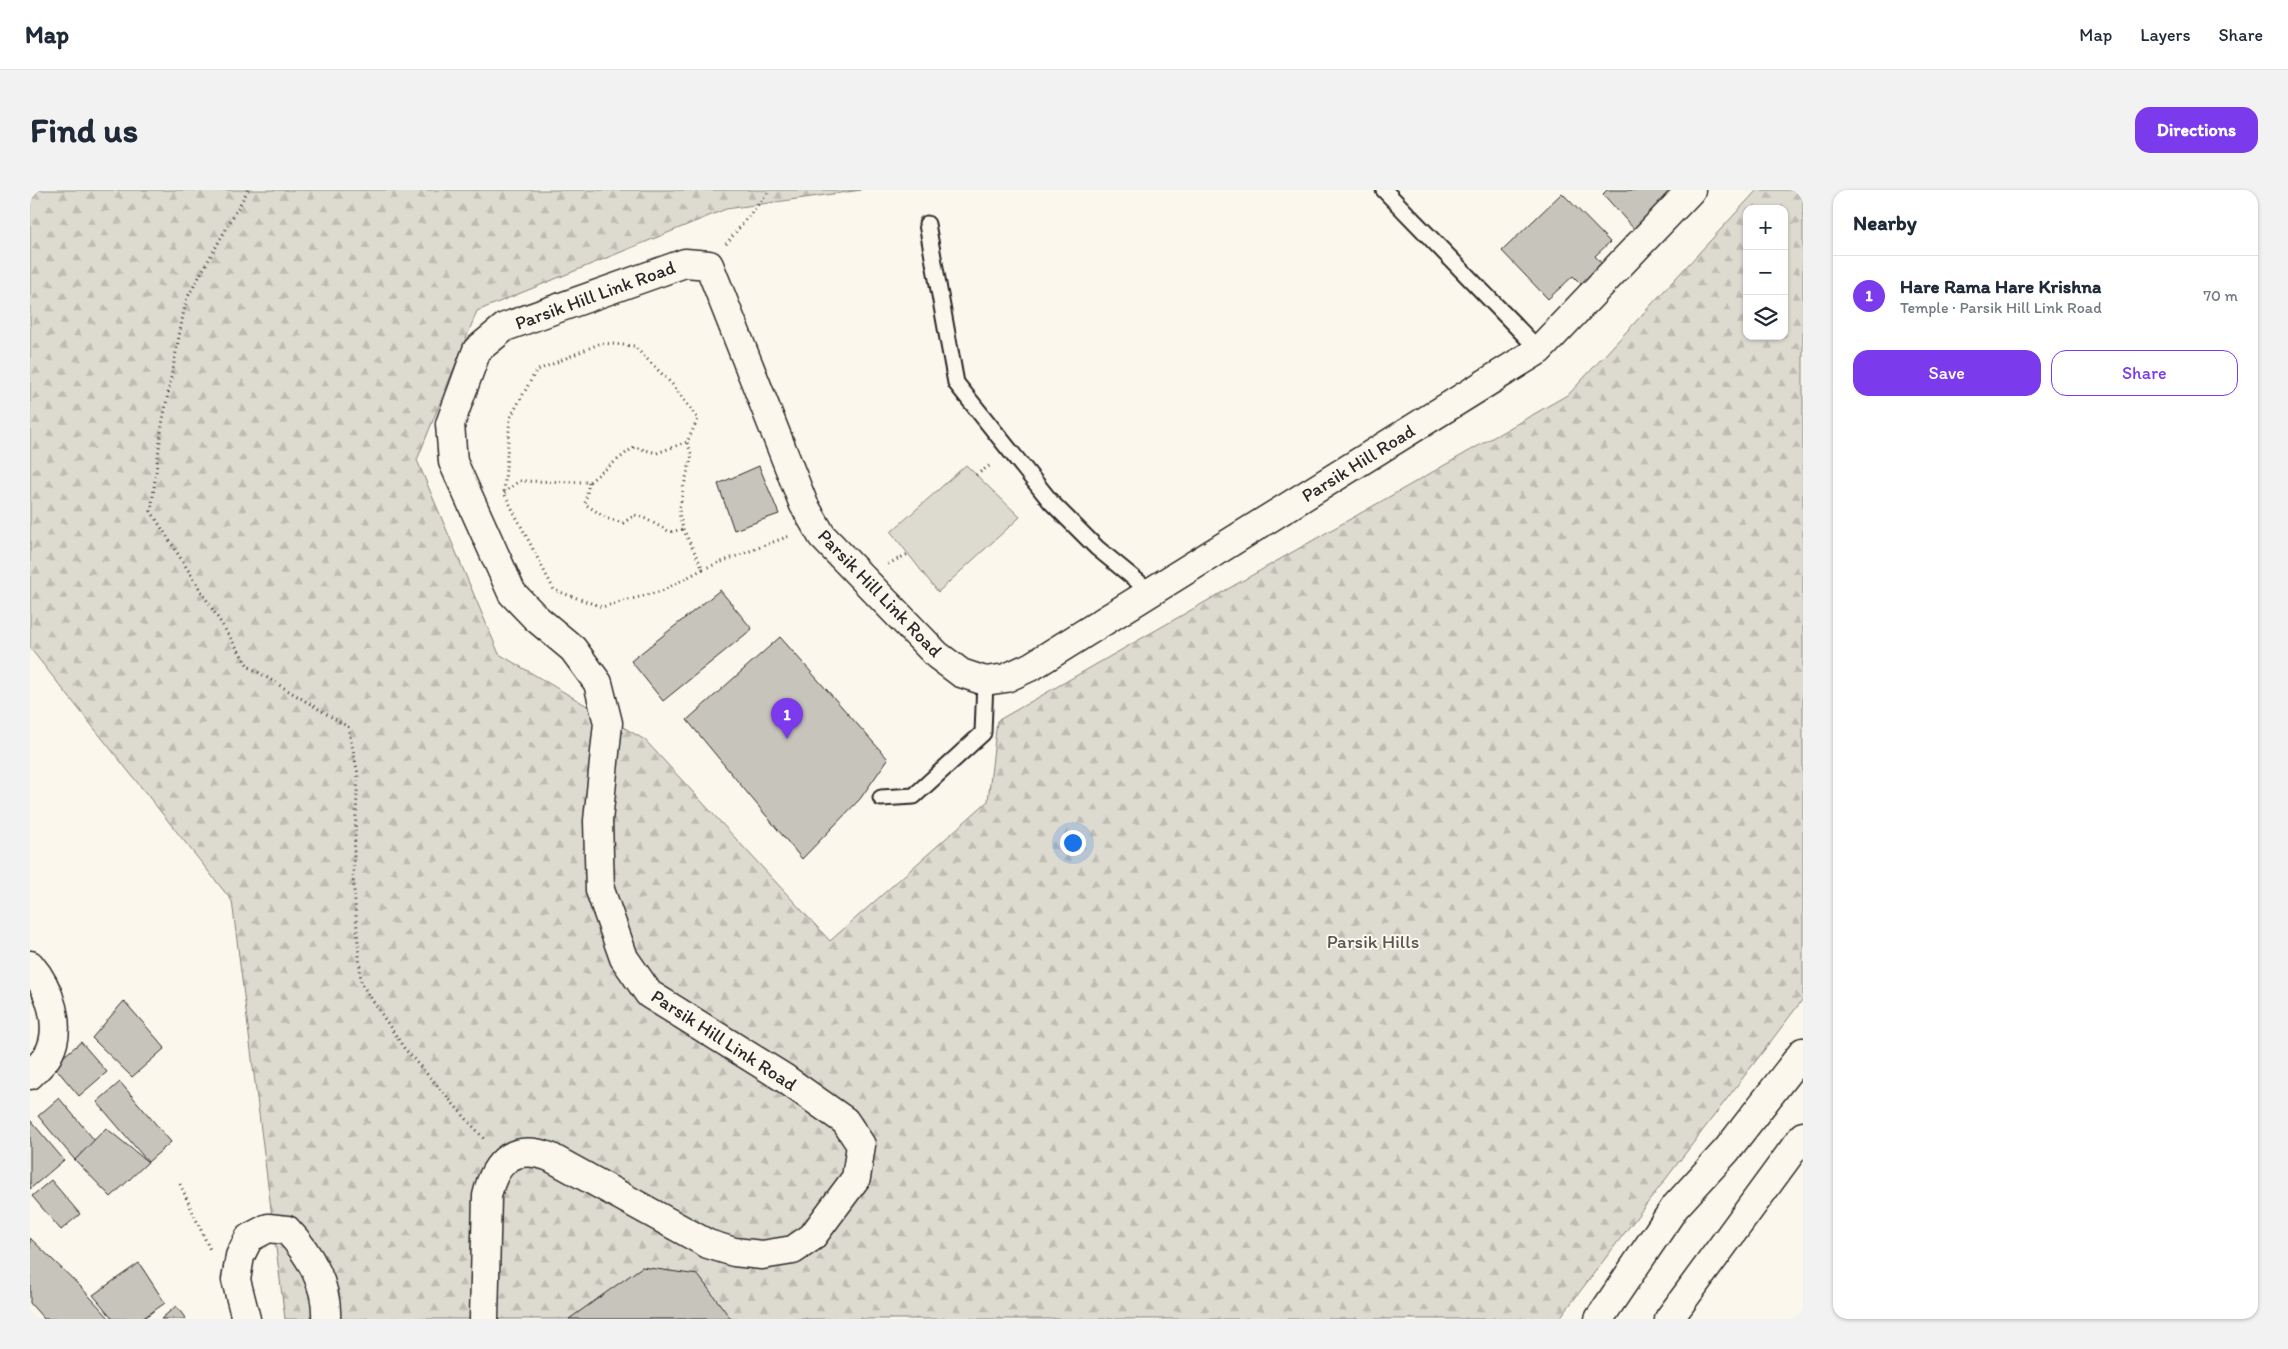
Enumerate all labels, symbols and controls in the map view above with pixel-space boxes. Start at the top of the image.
text: Map [25,20,69,49]
text: Map [2079,24,2112,46]
text: Layers [2140,24,2190,46]
text: Share [2218,24,2263,46]
button: Directions [2135,107,2258,153]
text: Find us [30,109,138,151]
map controls [1743,205,1788,340]
button: + [1743,205,1788,250]
text: Nearby [1853,210,1917,235]
button: − [1743,250,1788,295]
street label: Parsik Hill Link Road [512,255,678,335]
text: Hare Rama Hare Krishna [1900,275,2101,298]
text: 1 [1865,286,1873,305]
text: 70 m [2203,286,2238,305]
button: layers [1743,295,1788,340]
text: Temple · Parsik Hill Link Road [1900,298,2102,317]
button: Save [1853,350,2041,396]
button: Share [2051,350,2238,396]
street label: Parsik Hill Road [1297,419,1419,507]
street label: Parsik Hill Link Road [813,524,947,662]
pin: 1 [771,698,803,739]
your location [1060,830,1086,856]
park label: Parsik Hills [1327,930,1419,953]
street label: Parsik Hill Link Road [647,984,801,1096]

